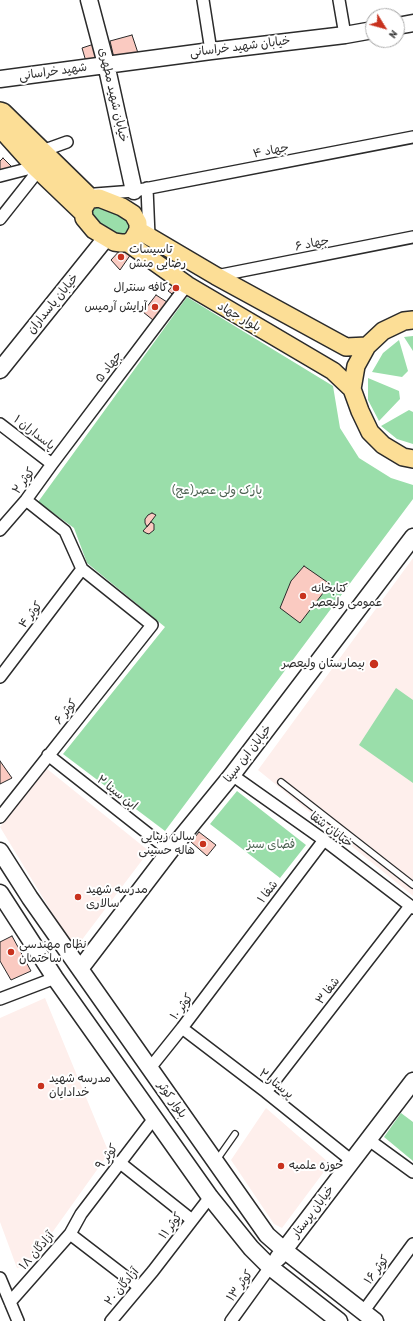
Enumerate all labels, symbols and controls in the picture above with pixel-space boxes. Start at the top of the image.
north arrow [365,8,405,48]
text: N [386,28,401,41]
street label: خیابان شهید خراسانی [189,34,291,60]
street label: خیابان شهید مطهری [95,46,131,144]
street label: شهید خراسانی [18,60,88,84]
street label: جهاد ۴ [252,140,290,162]
street label: جهاد ۶ [294,234,330,254]
place label: تاسیسات رضایی منش [129,243,186,271]
marker: تاسیسات رضایی منش [116,252,126,262]
street label: خیابان پاسداران [24,271,82,337]
place label: کافه سنترال [114,281,168,295]
marker: کافه سنترال [171,283,181,293]
street label: بلوار جهاد [215,299,263,335]
place label: آرایش آرمیس [85,300,147,314]
marker: آرایش آرمیس [150,302,160,312]
street label: جهاد ۵ [93,348,125,386]
street label: پاسداران ۱ [11,413,57,453]
street label: کوثر ۲ [10,465,38,497]
park label: پارک ولی عصر(عج) [172,484,262,498]
place label: کتابخانه عمومی ولیعصر [311,582,383,610]
marker: کتابخانه عمومی ولیعصر [298,591,308,601]
street label: کوثر ۴ [16,599,46,631]
place label: بیمارستان ولیعصر [282,657,365,671]
marker: بیمارستان ولیعصر [368,658,380,670]
street label: کوثر ۶ [52,696,80,728]
street label: خیابان ابن سینا [221,722,275,786]
street label: ابن سینا ۲ [94,773,140,813]
street label: خیابان شفا [307,809,355,851]
place label: سالن زیبایی هاله حسینی [138,830,195,858]
park label: فضای سبز [247,838,295,852]
marker: سالن زیبایی هاله حسینی [198,839,208,849]
street label: شفا ۱ [255,878,281,906]
place label: مدرسه شهید سالاری [86,883,148,911]
marker: مدرسه شهید سالاری [73,892,83,902]
place label: نظام مهندسی ساختمان [19,938,86,966]
marker: نظام مهندسی ساختمان [6,947,16,957]
street label: شفا ۳ [313,975,343,1007]
street label: کوثر ۱۰ [167,991,197,1023]
street label: پرستار ۲ [256,1066,296,1102]
place label: مدرسه شهید خدادایان [49,1072,111,1100]
street label: بلوار کوثر [154,1079,190,1121]
marker: مدرسه شهید خدادایان [36,1081,46,1091]
street label: کوثر ۹ [93,1141,121,1173]
place label: حوزه علمیه [289,1159,344,1173]
marker: حوزه علمیه [276,1161,286,1171]
street label: خیابان پرستار [289,1183,337,1241]
street label: کوثر ۱۱ [156,1210,186,1242]
street label: آزادگان ۱۸ [16,1229,58,1273]
street label: کوثر ۱۶ [361,1253,393,1287]
street label: آزادگان ۲۰ [102,1265,142,1309]
street label: کوثر ۱۳ [224,1268,256,1304]

